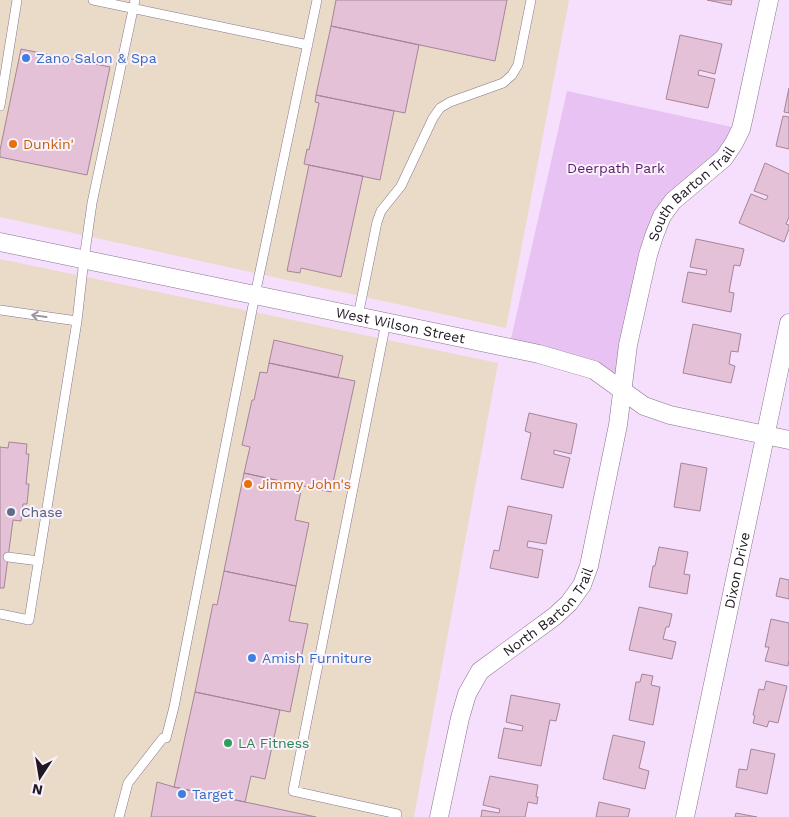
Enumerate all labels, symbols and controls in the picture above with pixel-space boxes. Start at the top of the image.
place label: Zano Salon & Spa [36,50,157,66]
marker: Zano Salon & Spa [20,52,32,64]
place label: Dunkin' [23,136,74,152]
marker: Dunkin' [7,138,19,150]
street label: South Barton Trail [645,143,738,243]
park label: Deerpath Park [567,160,665,176]
street label: West Wilson Street [334,304,467,346]
one-way arrow [31,310,47,320]
place label: Jimmy John's [258,476,351,492]
marker: Jimmy John's [242,478,254,490]
place label: Chase [21,504,63,520]
marker: Chase [5,506,17,518]
street label: Dixon Drive [721,531,753,610]
street label: North Barton Trail [500,565,596,659]
place label: Amish Furniture [262,650,372,666]
marker: Amish Furniture [246,652,258,664]
place label: LA Fitness [238,735,309,751]
marker: LA Fitness [222,737,234,749]
north arrow [15,752,65,802]
text: N [31,781,44,799]
place label: Target [192,786,234,802]
marker: Target [176,788,188,800]

